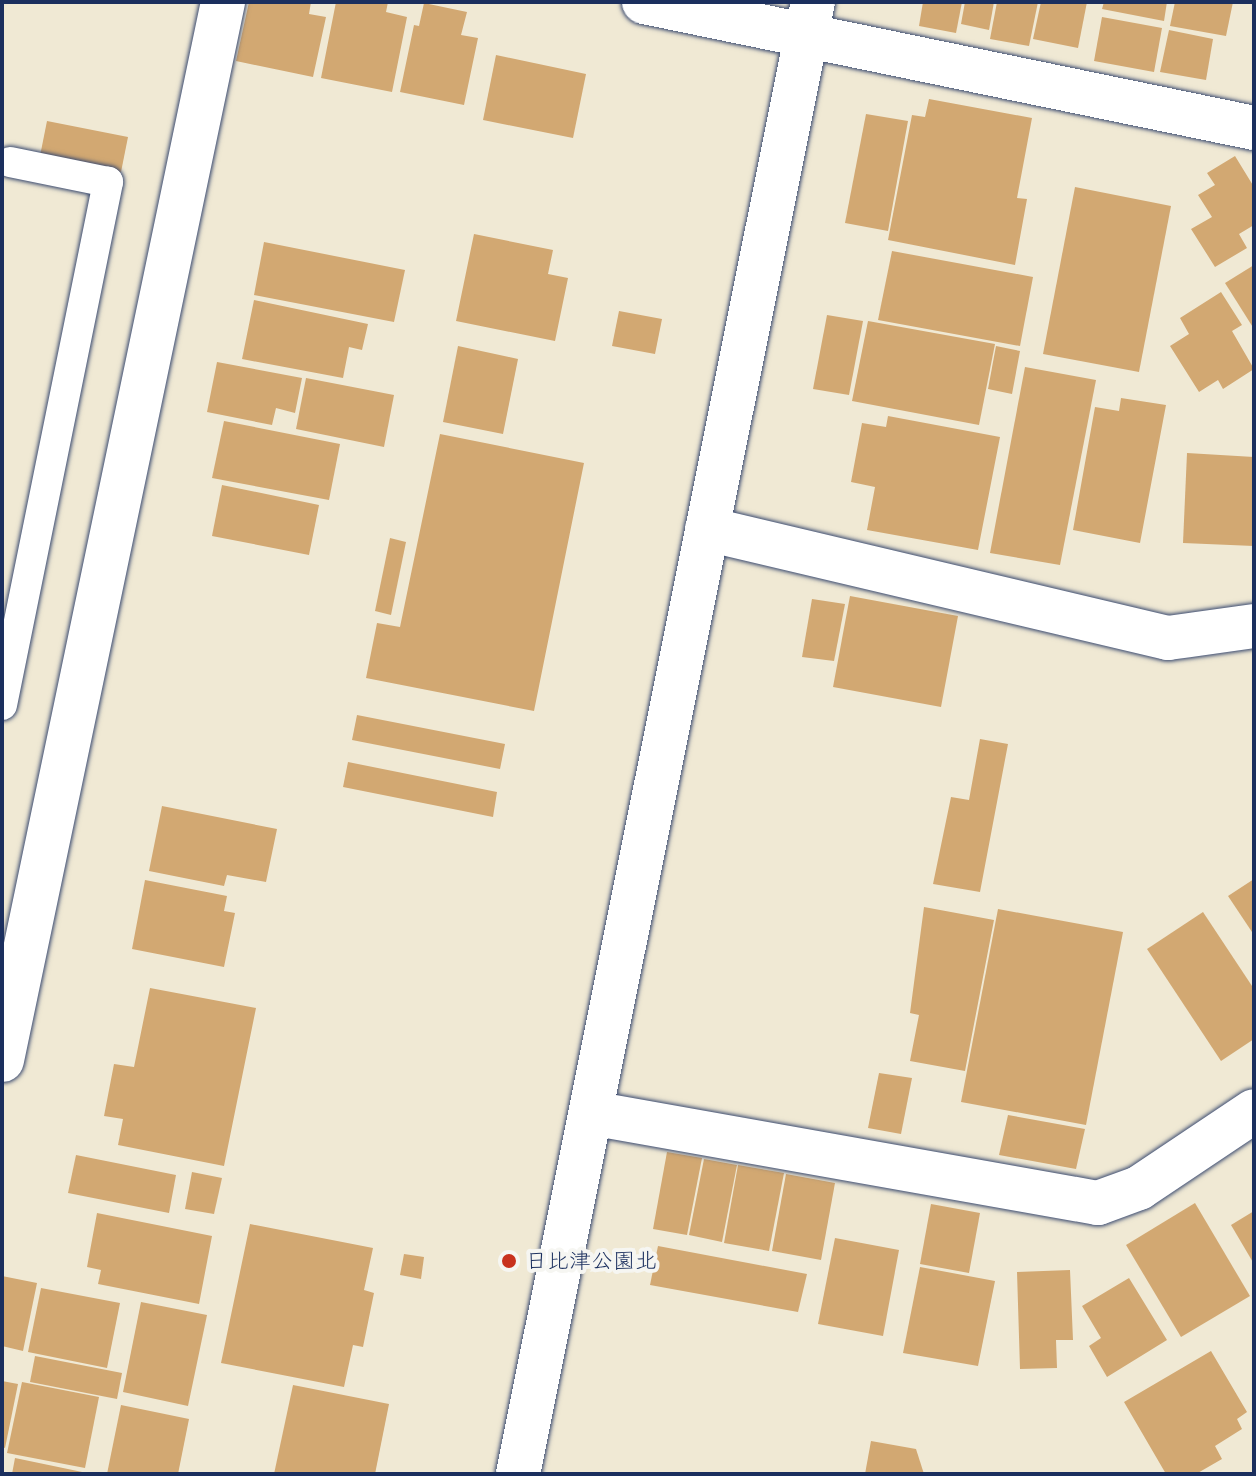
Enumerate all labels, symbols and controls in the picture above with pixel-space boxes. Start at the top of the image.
place label: 日比津公園北 [525,1248,657,1274]
marker: 日比津公園北 [500,1252,518,1270]

